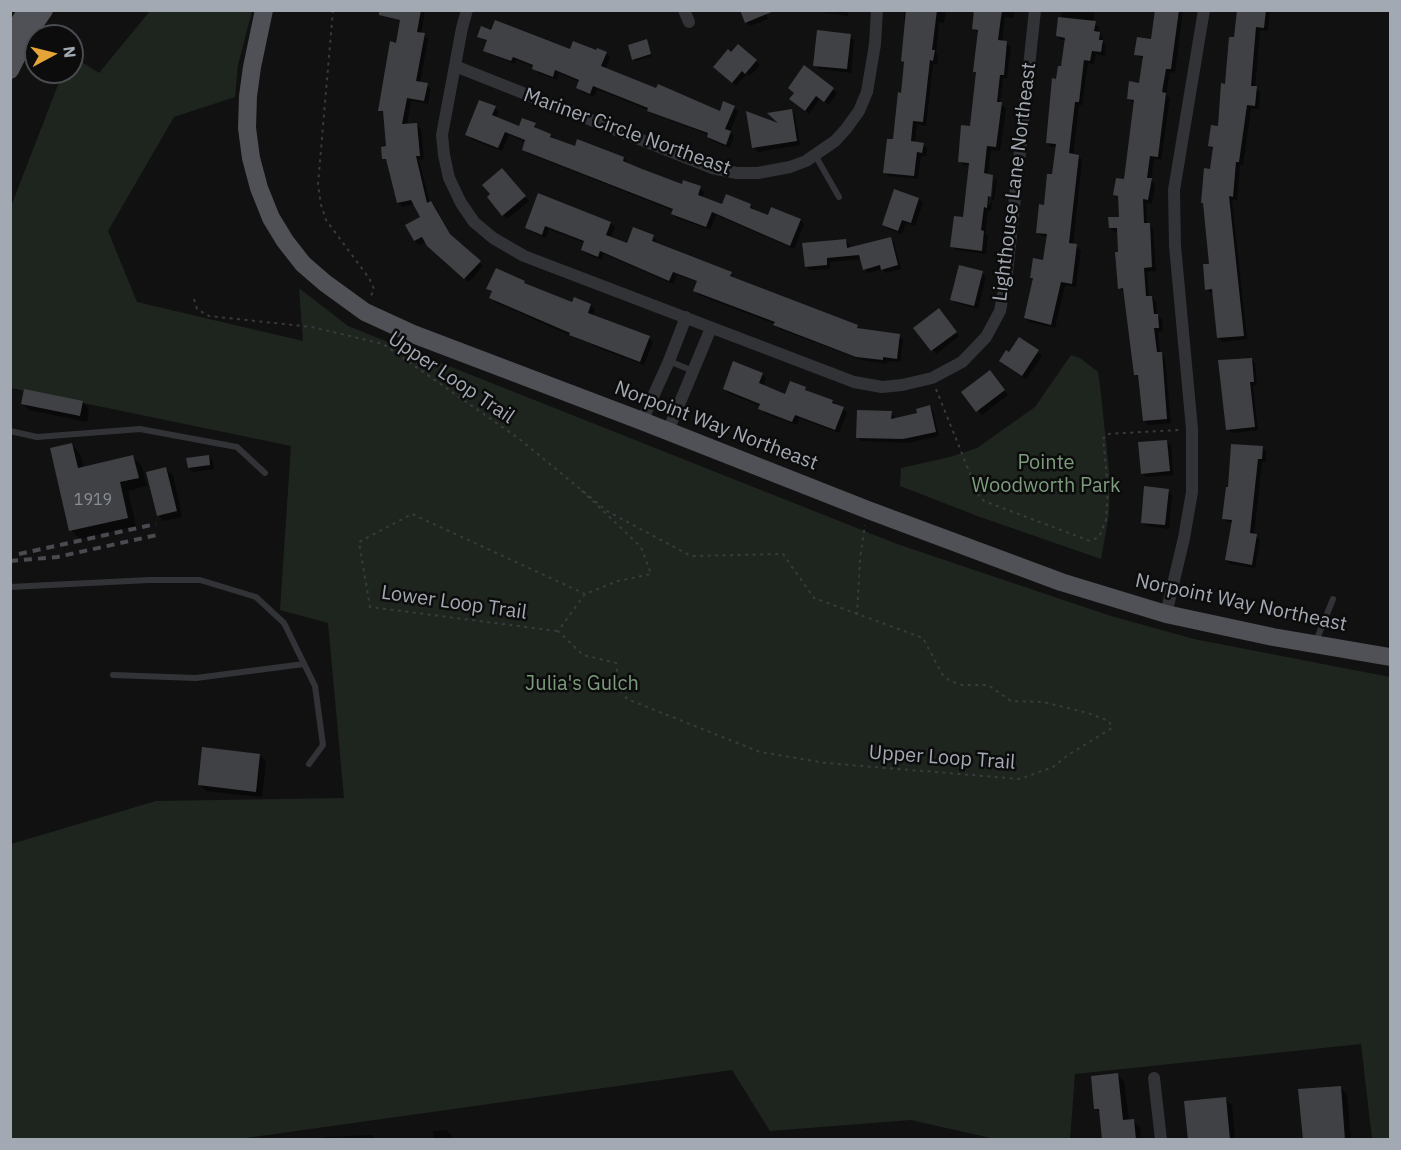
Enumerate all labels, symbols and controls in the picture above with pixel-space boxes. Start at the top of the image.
north arrow [24,24,84,84]
text: N [59,45,81,59]
street label: Lighthouse Lane Northeast [988,61,1042,303]
street label: Mariner Circle Northeast [520,83,734,181]
street label: Upper Loop Trail [383,327,519,429]
street label: Norpoint Way Northeast [611,376,821,476]
park label: Pointe Woodworth Park [972,451,1120,498]
house number: 1919 [74,490,112,510]
street label: Norpoint Way Northeast [1133,569,1349,637]
street label: Lower Loop Trail [380,581,528,625]
park label: Julia's Gulch [525,672,639,696]
street label: Upper Loop Trail [868,741,1016,775]

